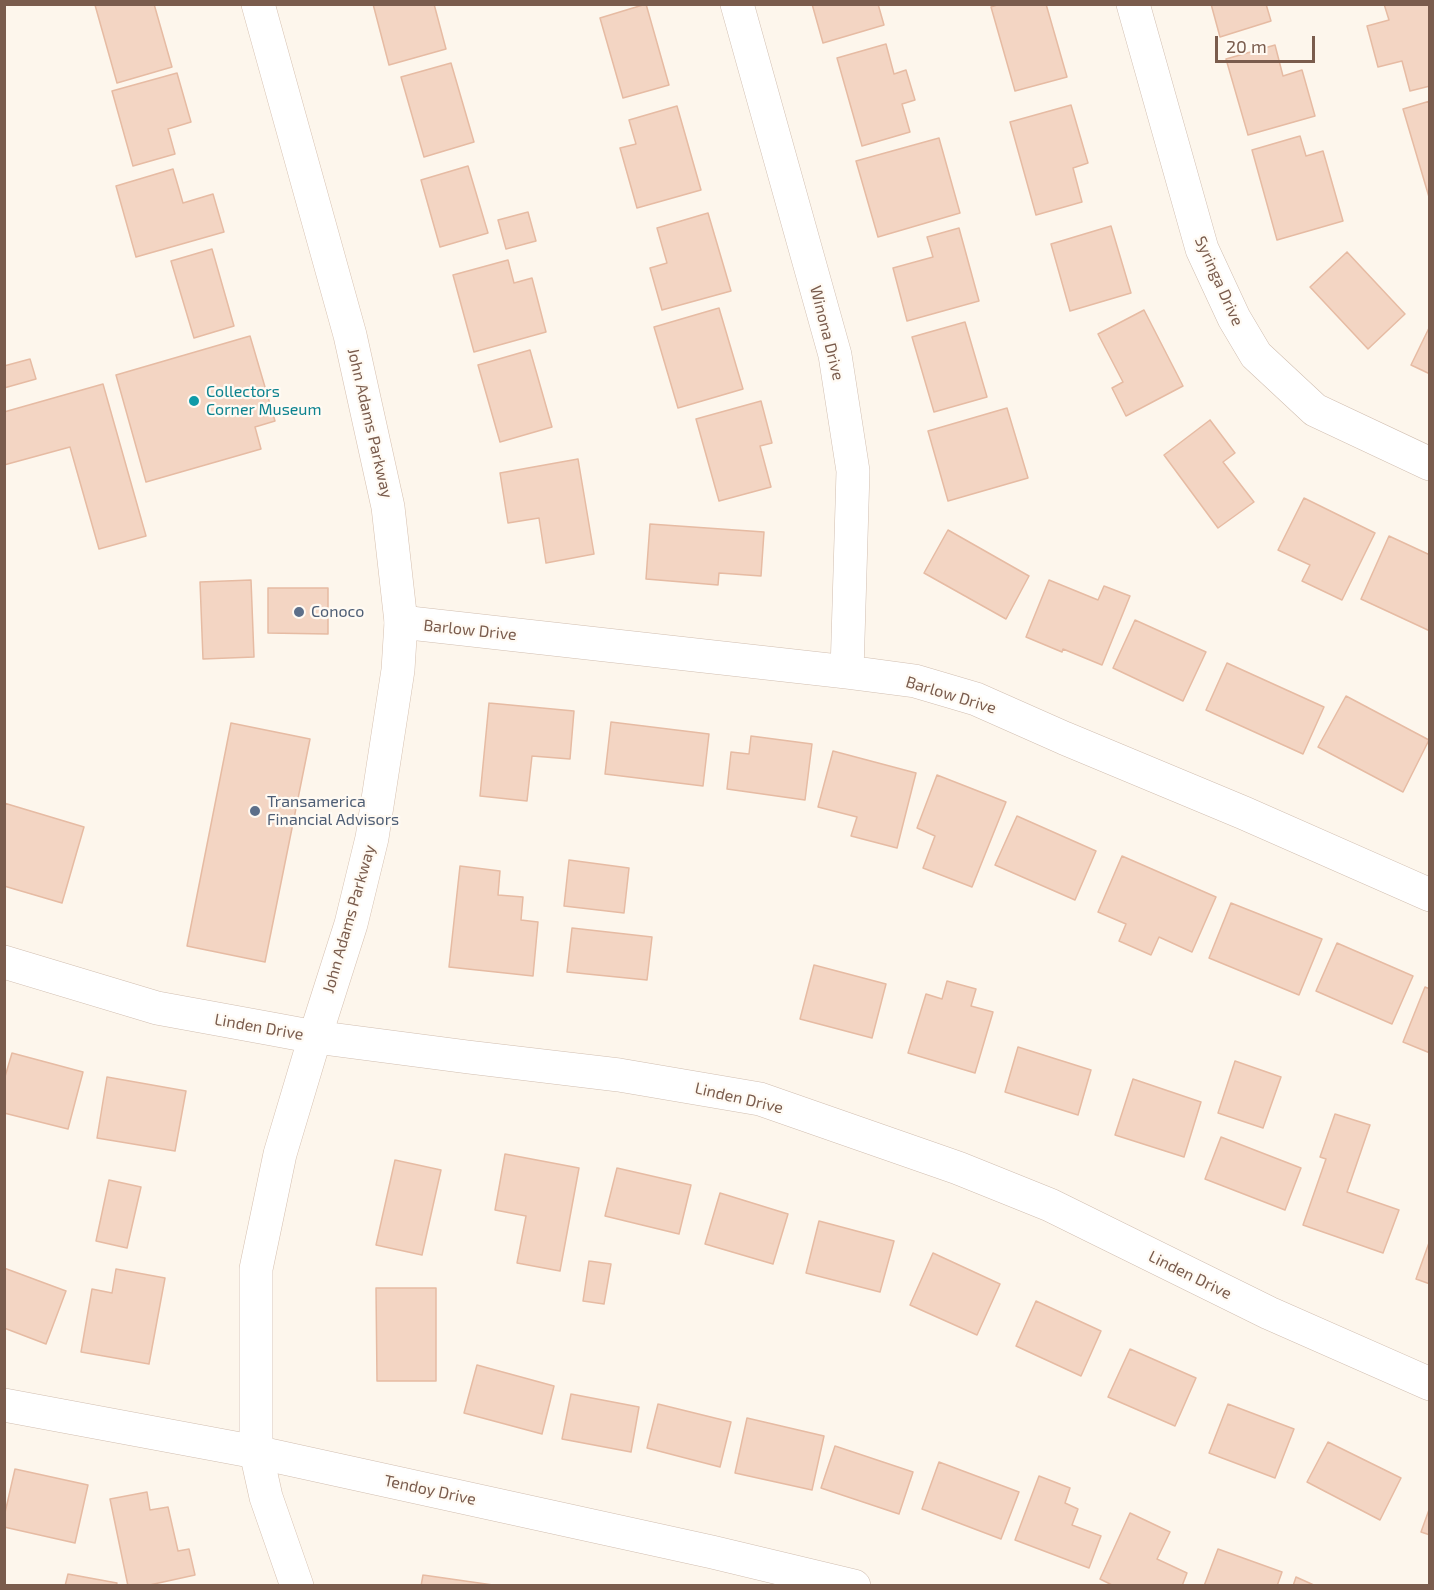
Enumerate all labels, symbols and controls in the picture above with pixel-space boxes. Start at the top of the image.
scale bar [1218,24,1318,62]
text: 20 m [1226,35,1267,57]
street label: Syringa Drive [1191,233,1247,329]
street label: Winona Drive [806,284,848,382]
street label: John Adams Parkway [343,346,397,500]
place label: Collectors Corner Museum [206,382,322,420]
marker: Collectors Corner Museum [187,394,201,408]
place label: Conoco [311,602,364,622]
marker: Conoco [292,605,306,619]
street label: Barlow Drive [422,616,518,644]
street label: Barlow Drive [903,672,999,718]
place label: Transamerica Financial Advisors [267,792,399,830]
marker: Transamerica Financial Advisors [248,804,262,818]
street label: John Adams Parkway [319,843,379,995]
street label: Linden Drive [213,1010,305,1044]
street label: Linden Drive [693,1079,785,1117]
street label: Linden Drive [1145,1247,1235,1303]
street label: Tendoy Drive [382,1471,478,1509]

